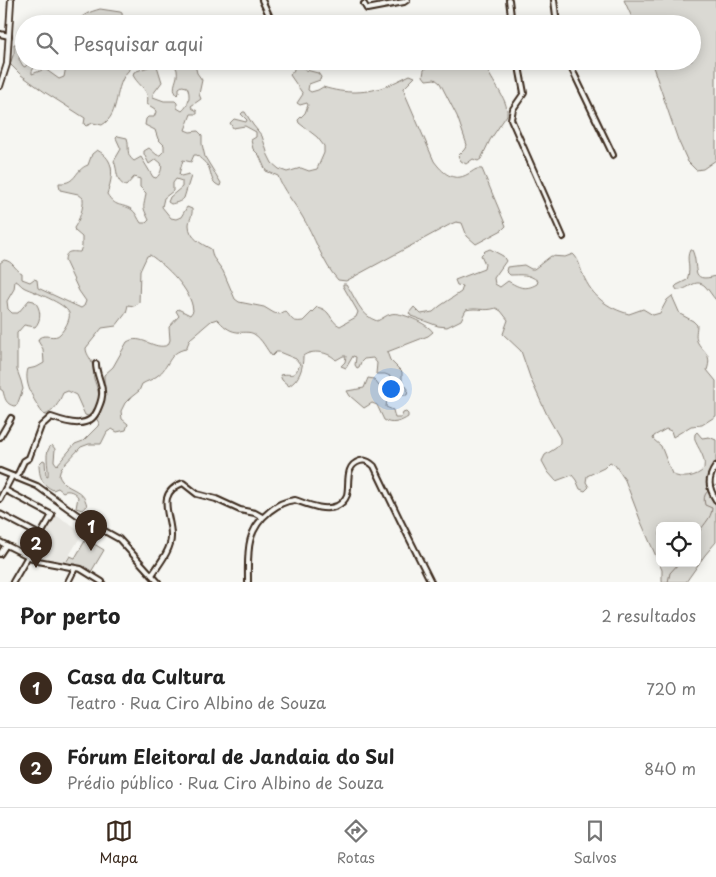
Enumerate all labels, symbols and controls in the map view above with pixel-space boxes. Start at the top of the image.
search box [15,15,701,70]
icon: search [33,29,61,57]
text: Pesquisar aqui [73,29,203,57]
your location [378,376,404,402]
pin: 1 [75,510,107,551]
map controls [656,522,701,567]
button: locate [656,522,701,567]
pin: 2 [20,527,52,568]
text: Por perto [20,599,120,631]
text: 2 resultados [602,603,696,627]
text: Casa da Cultura [67,662,226,690]
text: 1 [32,676,40,700]
text: 720 m [646,676,696,700]
text: Teatro · Rua Ciro Albino de Souza [67,690,326,714]
text: Fórum Eleitoral de Jandaia do Sul [67,742,394,770]
text: 2 [30,756,42,780]
text: 840 m [644,756,696,780]
text: Prédio público · Rua Ciro Albino de Souza [67,770,384,794]
tab: Mapa [99,817,138,868]
tab: Rotas [337,817,375,868]
tab: Salvos [573,817,617,868]

